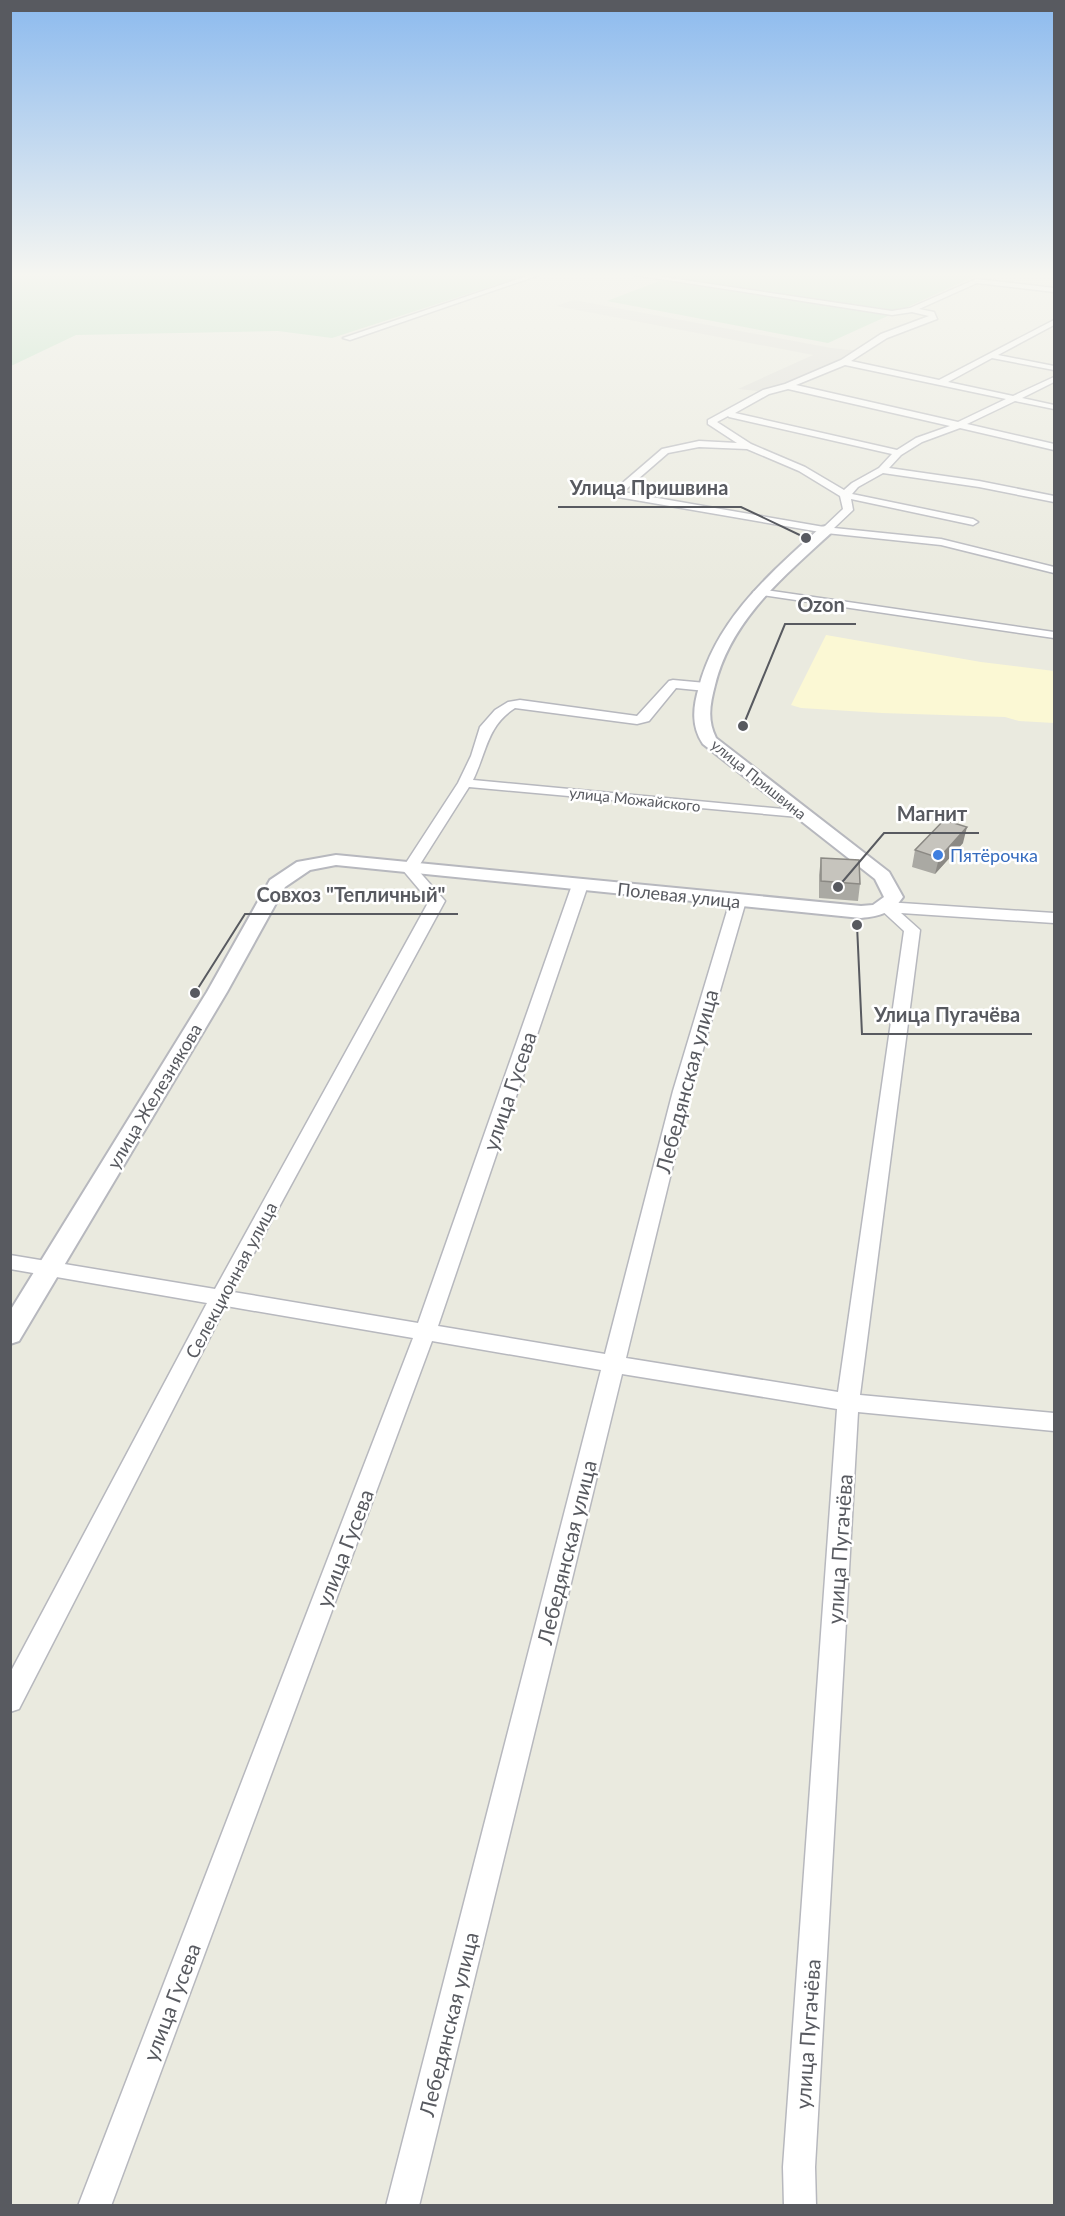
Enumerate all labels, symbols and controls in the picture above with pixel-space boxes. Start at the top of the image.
callout: Улица Пришвина [558,469,741,507]
text: Улица Пришвина [569,475,728,499]
callout: Ozon [785,586,856,624]
text: Ozon [797,592,845,616]
street label: улица Пришвина [708,735,810,823]
street label: улица Можайского [568,783,702,815]
callout: Магнит [884,795,979,833]
text: Магнит [897,801,968,825]
place label: Пятёрочка [950,844,1038,866]
marker: Пятёрочка [931,848,945,862]
callout: Совхоз "Тепличный" [245,876,458,914]
street label: Полевая улица [616,878,742,912]
text: Совхоз "Тепличный" [256,882,446,906]
street label: Лебедянская улица [649,987,723,1176]
callout: Улица Пугачёва [862,996,1032,1034]
text: Улица Пугачёва [873,1002,1020,1026]
street label: улица Железнякова [102,1019,206,1173]
street label: улица Гусева [477,1028,541,1154]
street label: Селекционная улица [180,1198,282,1362]
street label: Лебедянская улица [531,1457,601,1648]
street label: улица Пугачёва [821,1473,857,1625]
street label: улица Гусева [310,1485,378,1611]
street label: Лебедянская улица [413,1929,483,2120]
street label: улица Гусева [137,1939,205,2065]
street label: улица Пугачёва [789,1958,825,2110]

